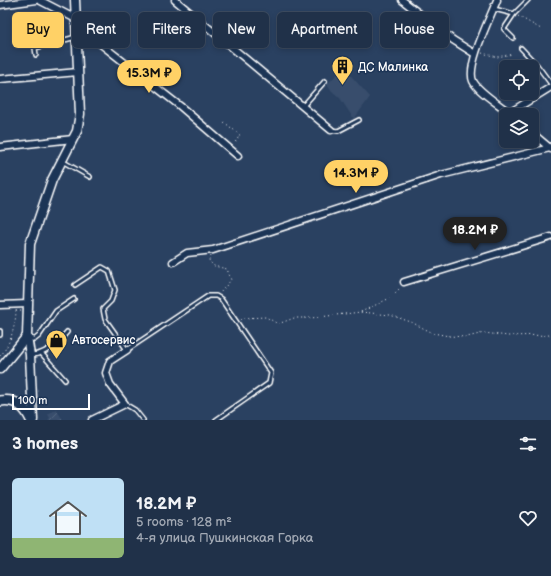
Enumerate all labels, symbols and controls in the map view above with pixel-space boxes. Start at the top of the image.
chip: Buy [12,12,64,48]
chip: Rent [72,12,130,48]
chip: Filters [138,12,205,48]
chip: New [213,12,269,48]
chip: Apartment [277,12,372,48]
chip: House [380,12,449,48]
building icon: ДС Малинка [329,54,355,87]
pin: 15.3M ₽ [112,60,186,94]
place label: ДС Малинка [358,60,428,75]
map controls [499,60,539,148]
button: locate [499,60,539,100]
text: 15.3M ₽ [126,65,172,81]
button: layers [499,108,539,148]
pin: 14.3M ₽ [319,160,393,194]
text: 14.3M ₽ [333,165,379,181]
pin: 18.2M ₽ [438,217,512,251]
text: 18.2M ₽ [452,222,498,238]
shop icon: Автосервис [44,327,70,360]
place label: Автосервис [71,333,135,348]
scale bar [12,392,90,411]
text: 100 m [18,394,47,407]
icon: filters [517,433,539,455]
text: 3 homes [12,434,78,454]
icon: home [44,494,92,542]
text: 18.2M ₽ [136,494,196,514]
icon: heart [517,507,539,529]
text: 5 rooms · 128 m² [136,514,232,530]
text: 4-я улица Пушкинская Горка [136,530,313,546]

